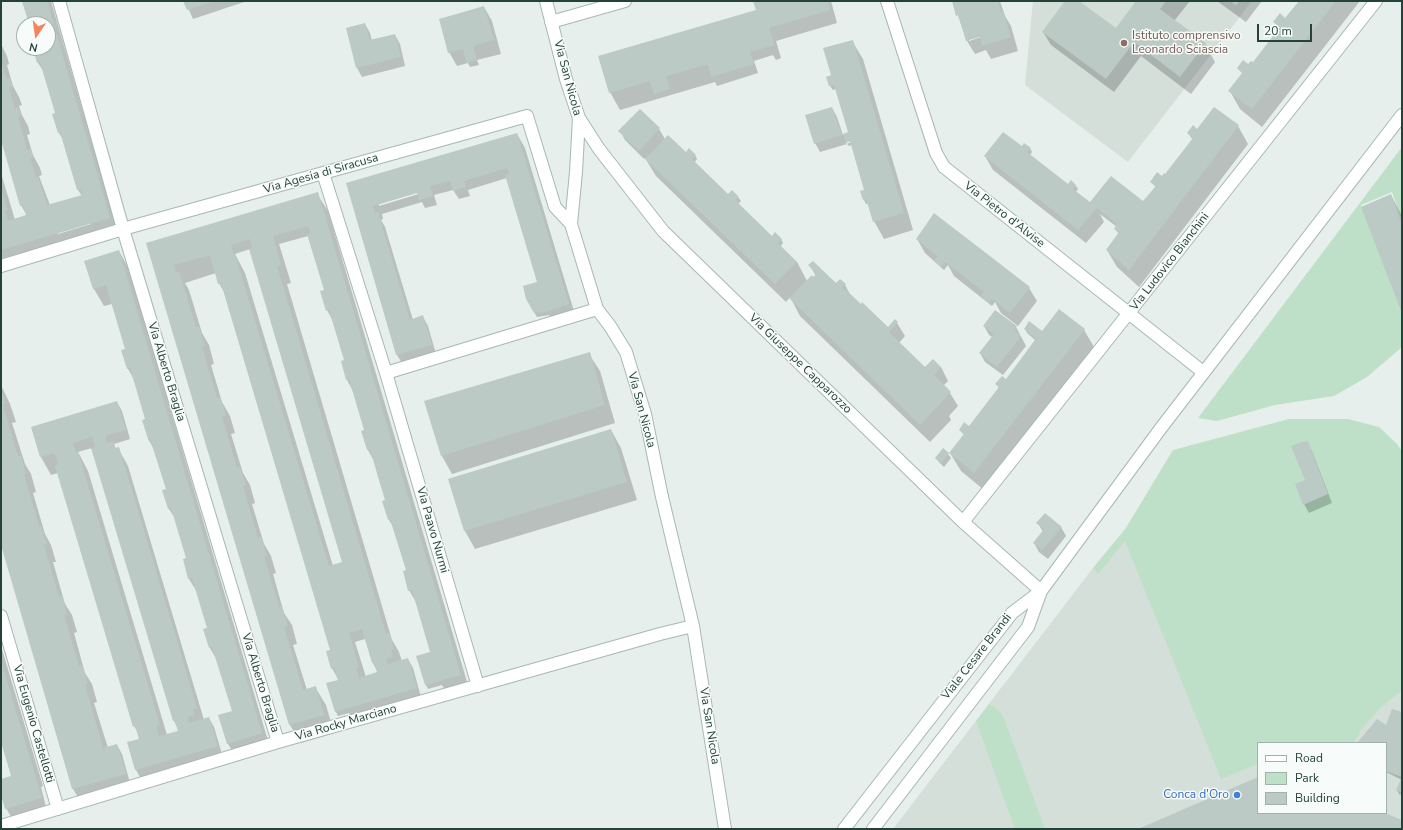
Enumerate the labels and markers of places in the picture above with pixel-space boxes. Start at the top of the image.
place label: Istituto comprensivo Leonardo Sciascia [1132,29,1241,57]
marker: Istituto comprensivo Leonardo Sciascia [1119,38,1129,48]
place label: Conca d'Oro [1163,788,1229,802]
marker: Conca d'Oro [1232,790,1242,800]

